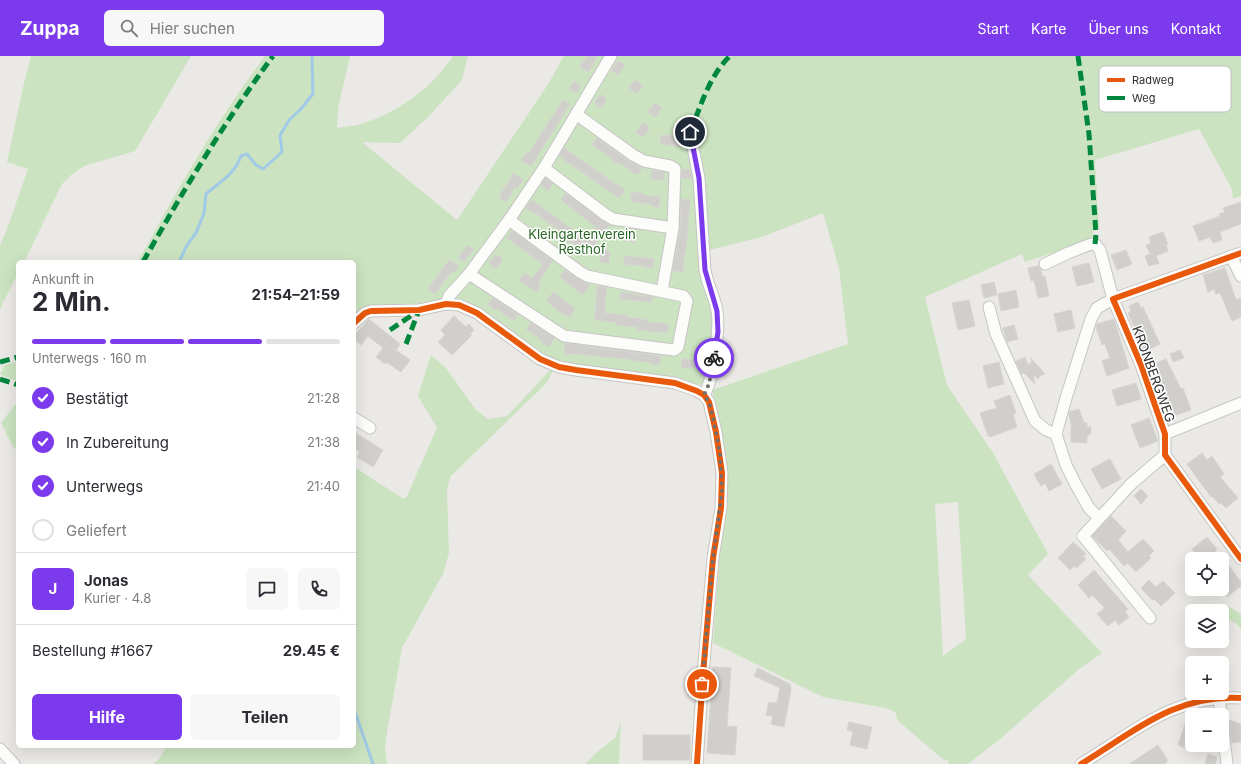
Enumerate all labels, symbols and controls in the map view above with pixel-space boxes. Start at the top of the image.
search box [104,10,384,46]
text: Zuppa [20,17,80,40]
icon: search [118,17,140,39]
text: Hier suchen [150,19,235,38]
text: Start [977,20,1009,37]
text: Karte [1031,20,1066,37]
text: Über uns [1088,20,1149,37]
text: Kontakt [1171,20,1221,37]
legend [1099,66,1231,112]
text: Radweg [1132,73,1174,87]
text: Weg [1132,91,1155,105]
pin [673,115,707,149]
icon: home [679,121,701,143]
park label: Kleingartenverein Resthof [528,226,636,257]
text: Ankunft in [32,271,94,287]
text: 21:54–21:59 [252,285,340,304]
text: 2 Min. [32,286,111,317]
street label: KRONBERGWEG [1129,324,1179,424]
courier [694,338,734,378]
icon: bike [703,347,725,369]
text: Unterwegs · 160 m [32,350,147,366]
icon: check [32,387,54,409]
text: Bestätigt [66,389,129,408]
text: 21:28 [307,390,340,406]
icon: check [32,431,54,453]
text: In Zubereitung [66,433,169,452]
text: 21:38 [307,434,340,450]
icon: check [32,475,54,497]
text: Unterwegs [66,477,143,496]
text: 21:40 [306,478,340,494]
text: Geliefert [66,521,127,540]
map controls [1185,552,1229,752]
button: locate [1185,552,1229,596]
button: chat [246,568,288,610]
button: phone [298,568,340,610]
text: Jonas [84,571,128,590]
text: J [49,579,57,598]
text: Kurier · 4.8 [84,590,151,606]
button: layers [1185,604,1229,648]
text: Bestellung #1667 [32,641,153,660]
text: 29.45 € [283,641,340,660]
button: + [1185,656,1229,700]
pin [685,667,719,701]
icon: bag [691,673,713,695]
button: Hilfe [32,694,182,740]
button: Teilen [190,694,340,740]
button: − [1185,708,1229,752]

